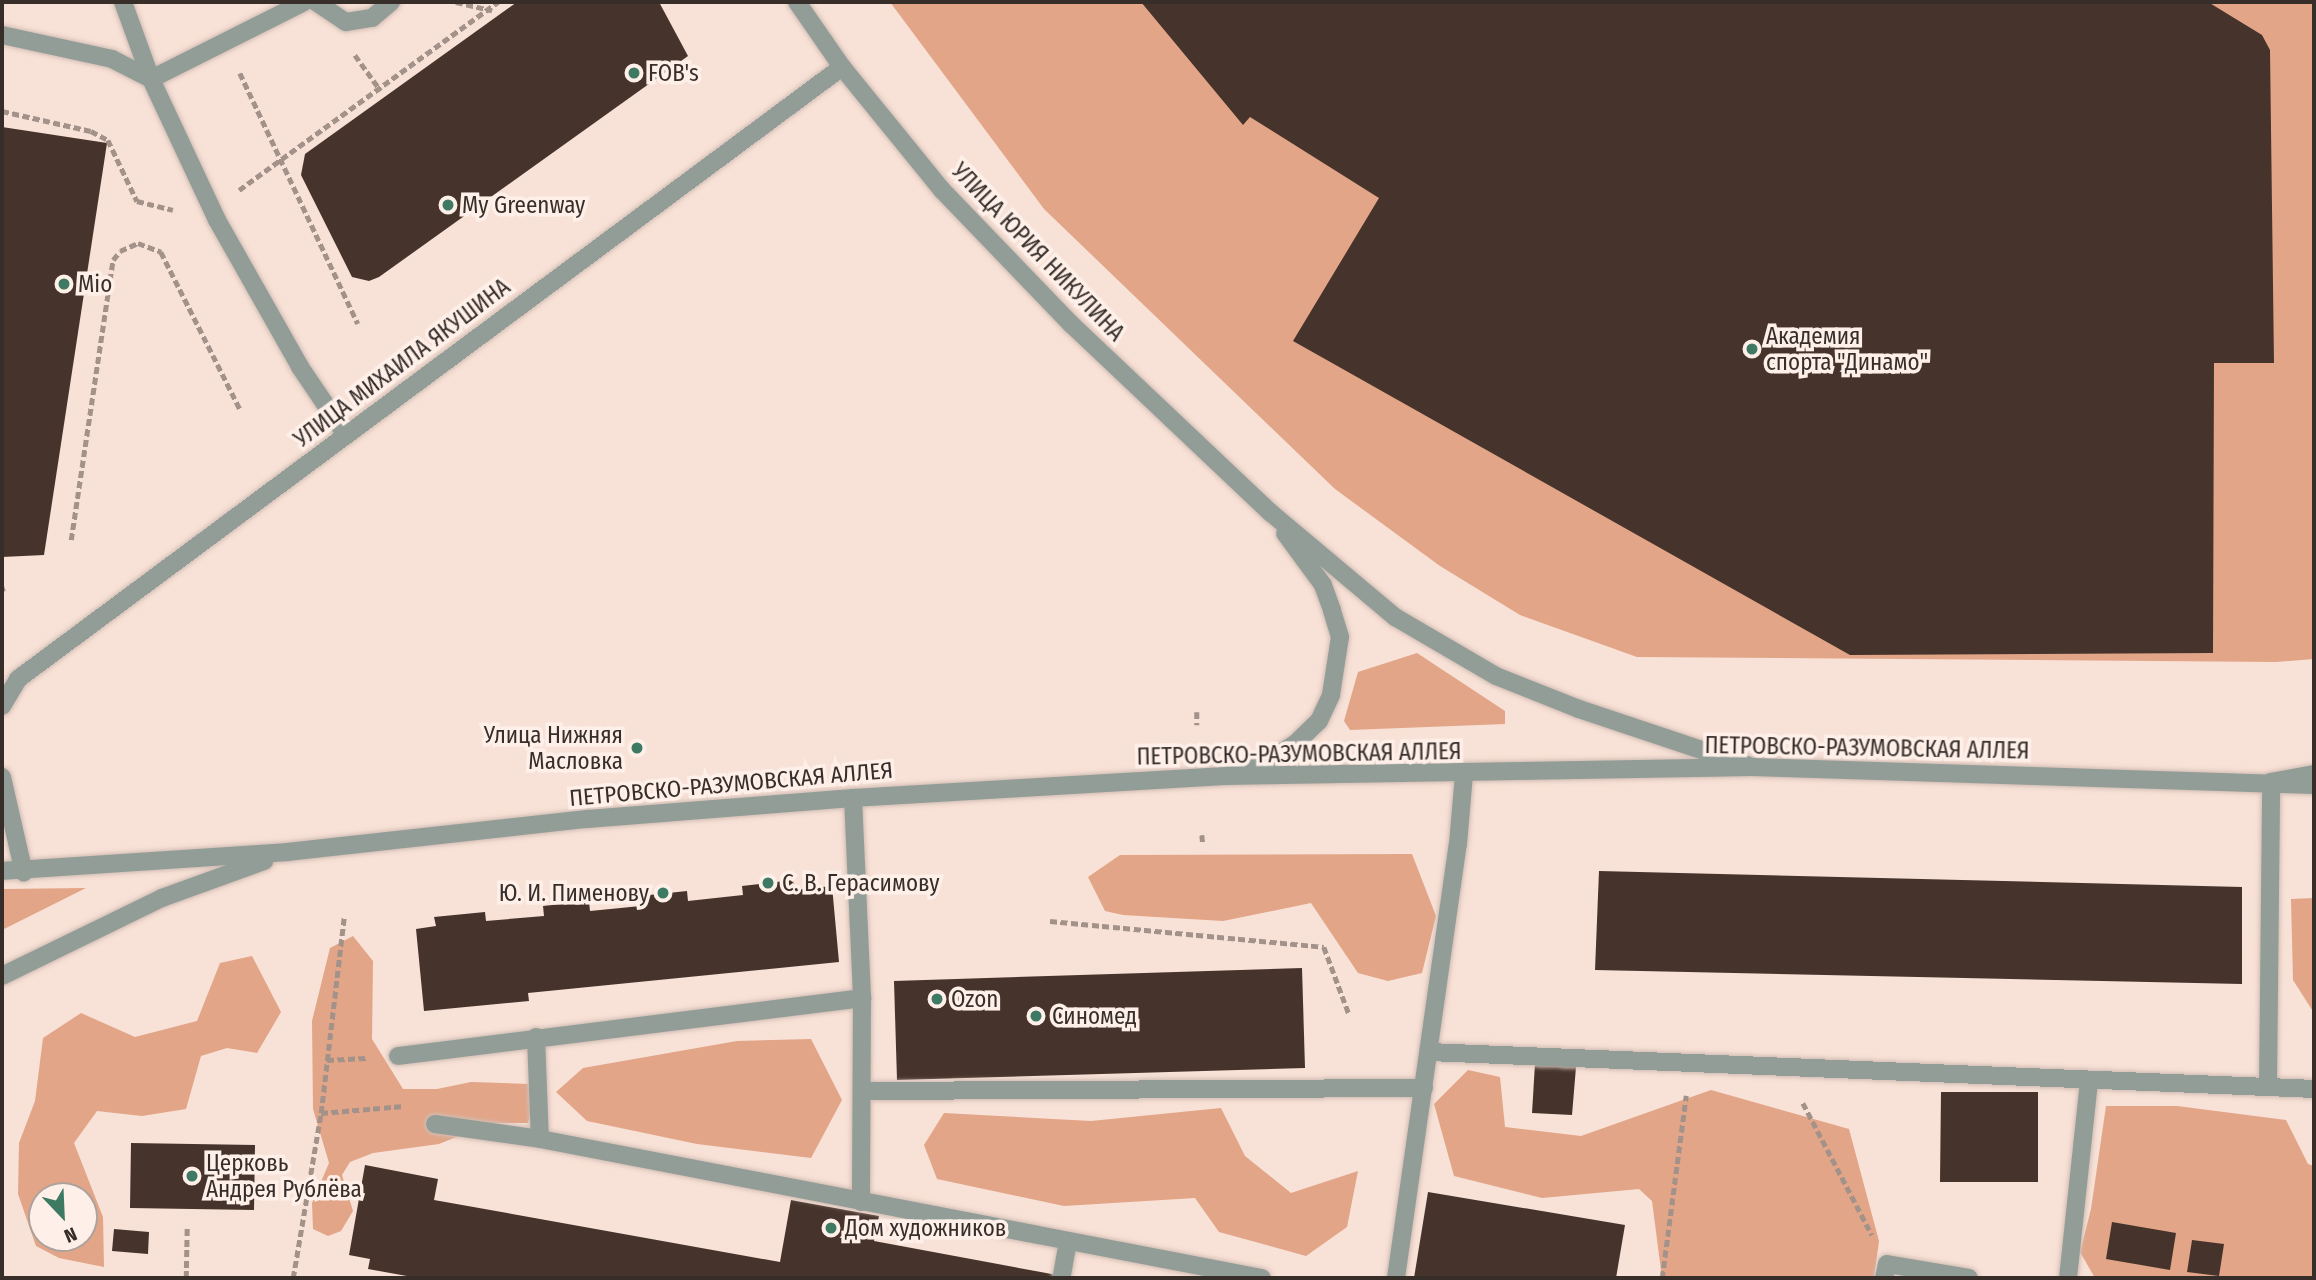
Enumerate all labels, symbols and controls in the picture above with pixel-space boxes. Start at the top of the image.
place label: FOB's [648,59,699,87]
marker: FOB's [626,65,642,81]
street label: УЛИЦА ЮРИЯ НИКУЛИНА [946,157,1130,347]
place label: My Greenway [462,191,585,219]
marker: My Greenway [440,197,456,213]
place label: Mio [78,270,112,298]
street label: УЛИЦА МИХАИЛА ЯКУШИНА [289,273,515,453]
marker: Mio [56,276,72,292]
place label: Академия спорта "Динамо" [1766,322,1928,376]
marker: Академия спорта "Динамо" [1744,341,1760,357]
place label: Улица Нижняя Масловка [484,721,623,775]
street label: ПЕТРОВСКО-РАЗУМОВСКАЯ АЛЛЕЯ [1704,731,2030,765]
street label: ПЕТРОВСКО-РАЗУМОВСКАЯ АЛЛЕЯ [1136,737,1462,771]
marker: Улица Нижняя Масловка [629,740,645,756]
street label: ПЕТРОВСКО-РАЗУМОВСКАЯ АЛЛЕЯ [568,756,894,812]
place label: С. В. Герасимову [782,869,940,897]
marker: С. В. Герасимову [760,875,776,891]
place label: Ю. И. Пименову [499,879,649,907]
marker: Ю. И. Пименову [655,885,671,901]
place label: Ozon [951,985,998,1013]
marker: Ozon [929,991,945,1007]
place label: Синомед [1052,1002,1137,1030]
marker: Синомед [1026,1006,1046,1026]
place label: Церковь Андрея Рублёва [206,1149,362,1203]
marker: Церковь Андрея Рублёва [184,1168,200,1184]
north arrow [28,1182,98,1252]
place label: Дом художников [845,1214,1006,1242]
marker: Дом художников [823,1220,839,1236]
text: N [61,1222,80,1248]

